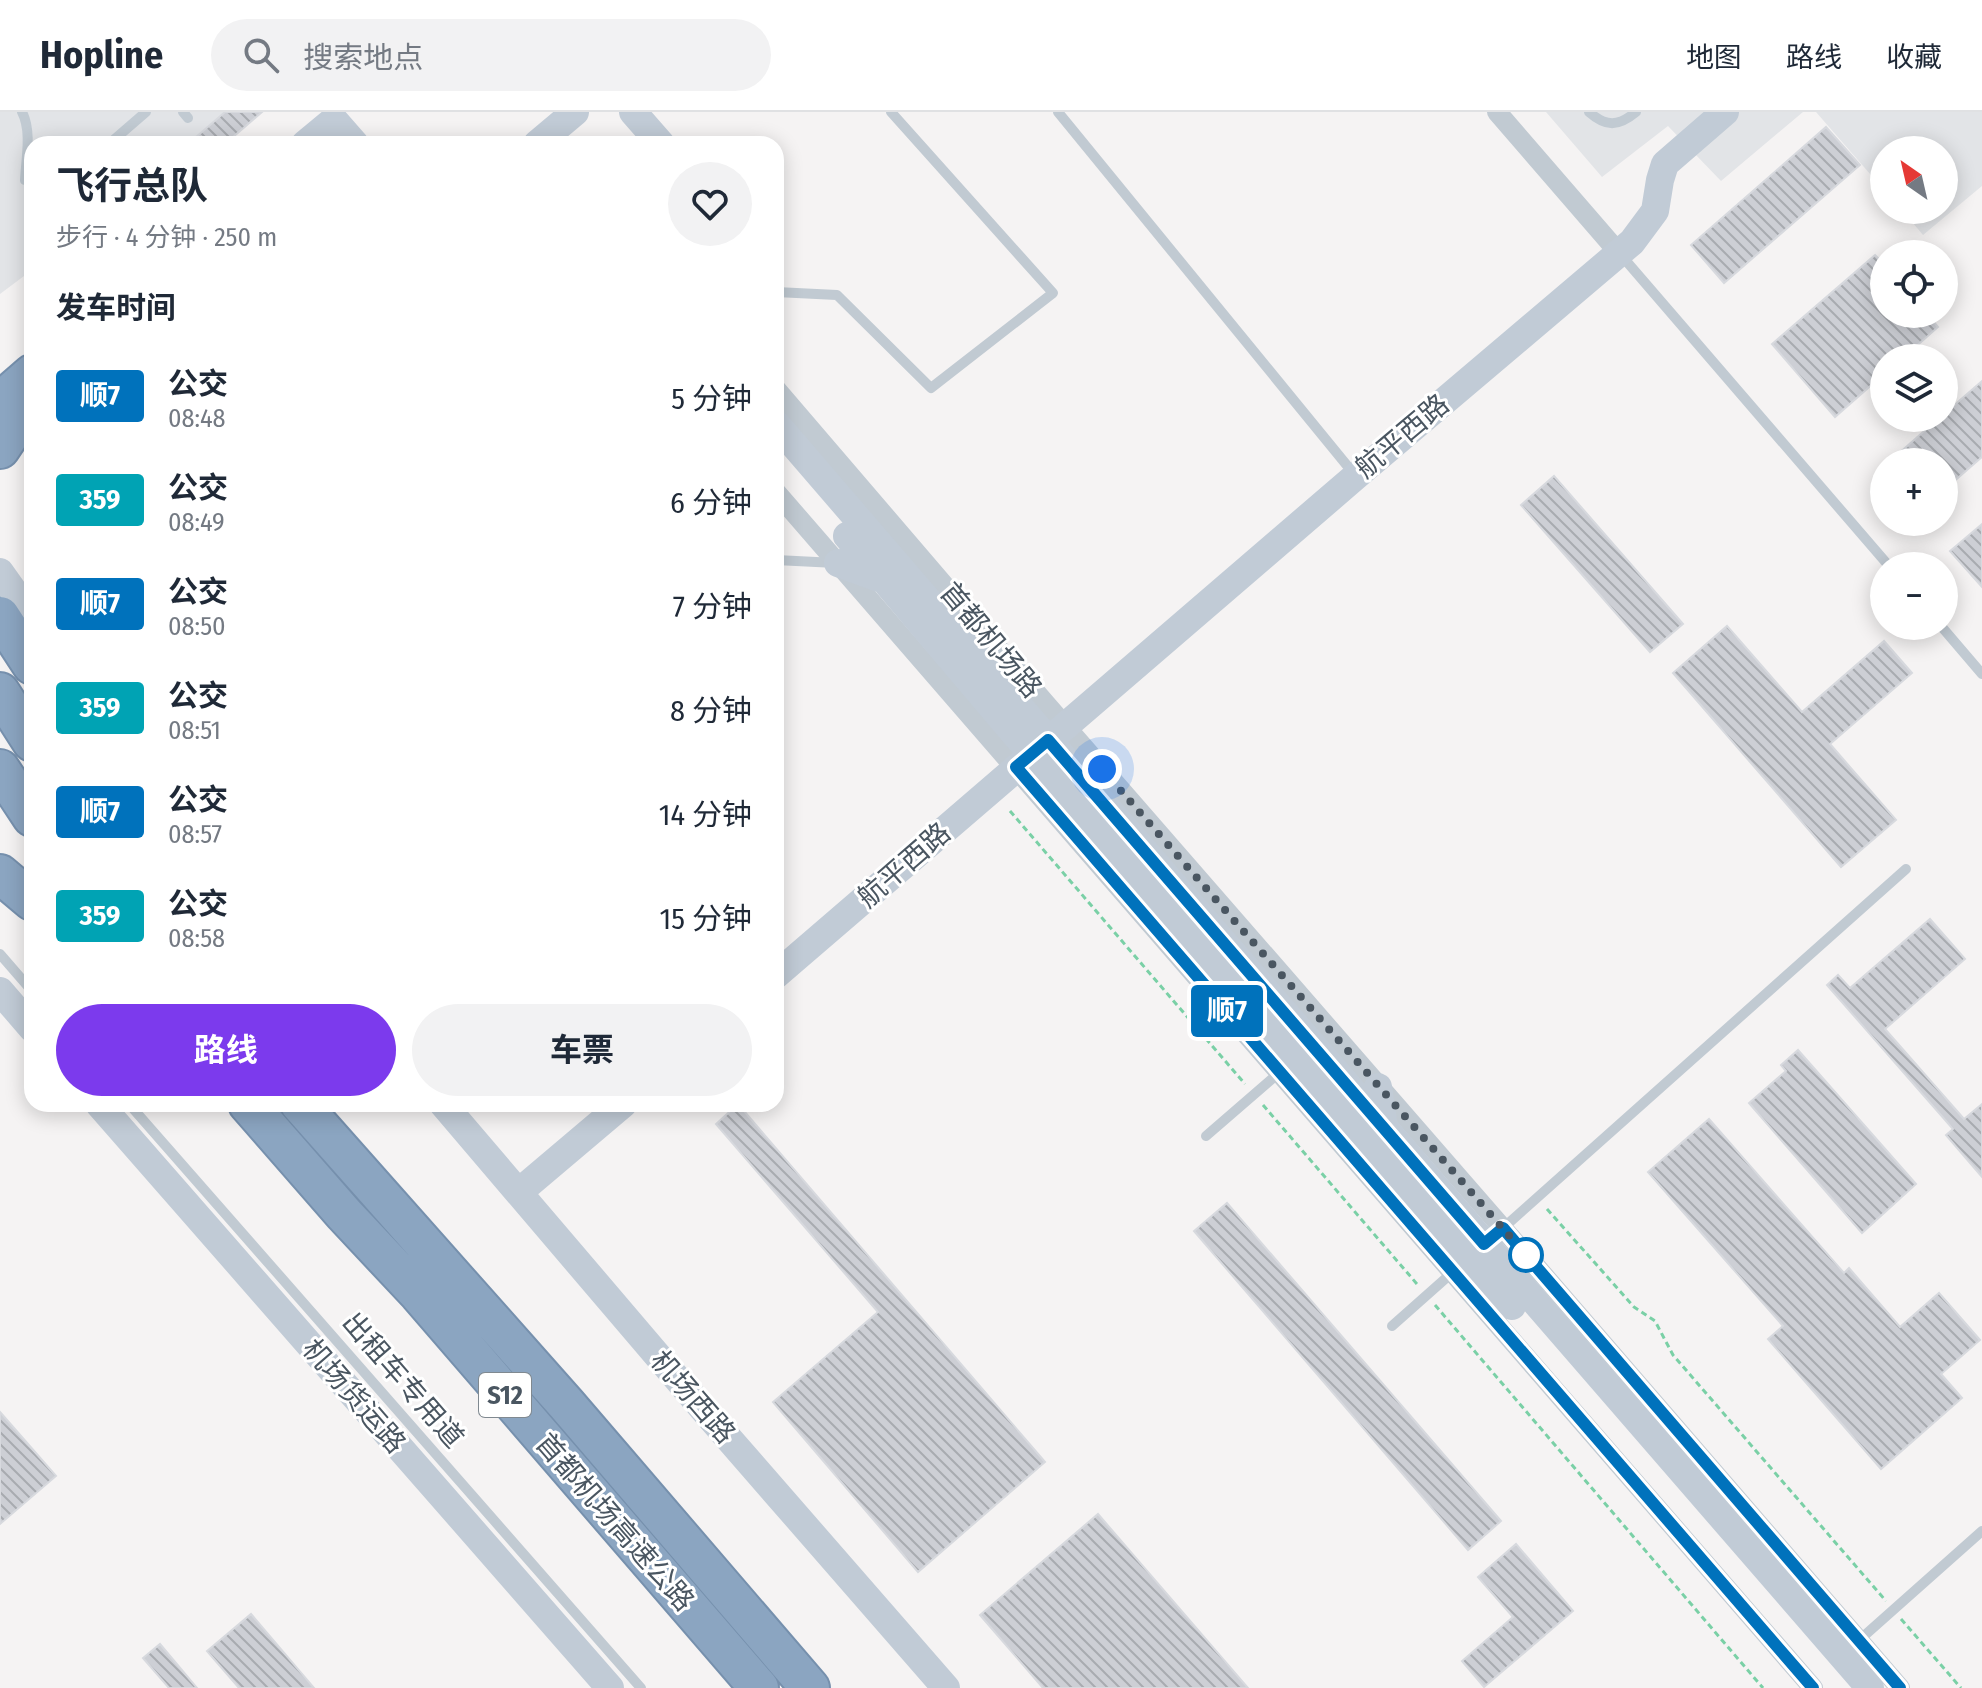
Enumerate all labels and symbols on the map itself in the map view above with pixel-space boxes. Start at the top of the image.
north arrow [1870,136,1958,224]
street label: 航平西路 [1348,387,1456,485]
street label: 首都机场路 [933,576,1049,704]
your location [1082,749,1122,789]
street label: 航平西路 [851,816,957,914]
line badge: 顺7 [1191,985,1263,1037]
unlabelled marker [1509,1238,1543,1272]
street label: 出租车专用道 [335,1306,471,1454]
street label: 机场货运路 [296,1332,412,1460]
street label: 机场西路 [644,1344,742,1450]
road number: S12 [479,1373,531,1417]
street label: 首都机场高速公路 [529,1427,701,1617]

